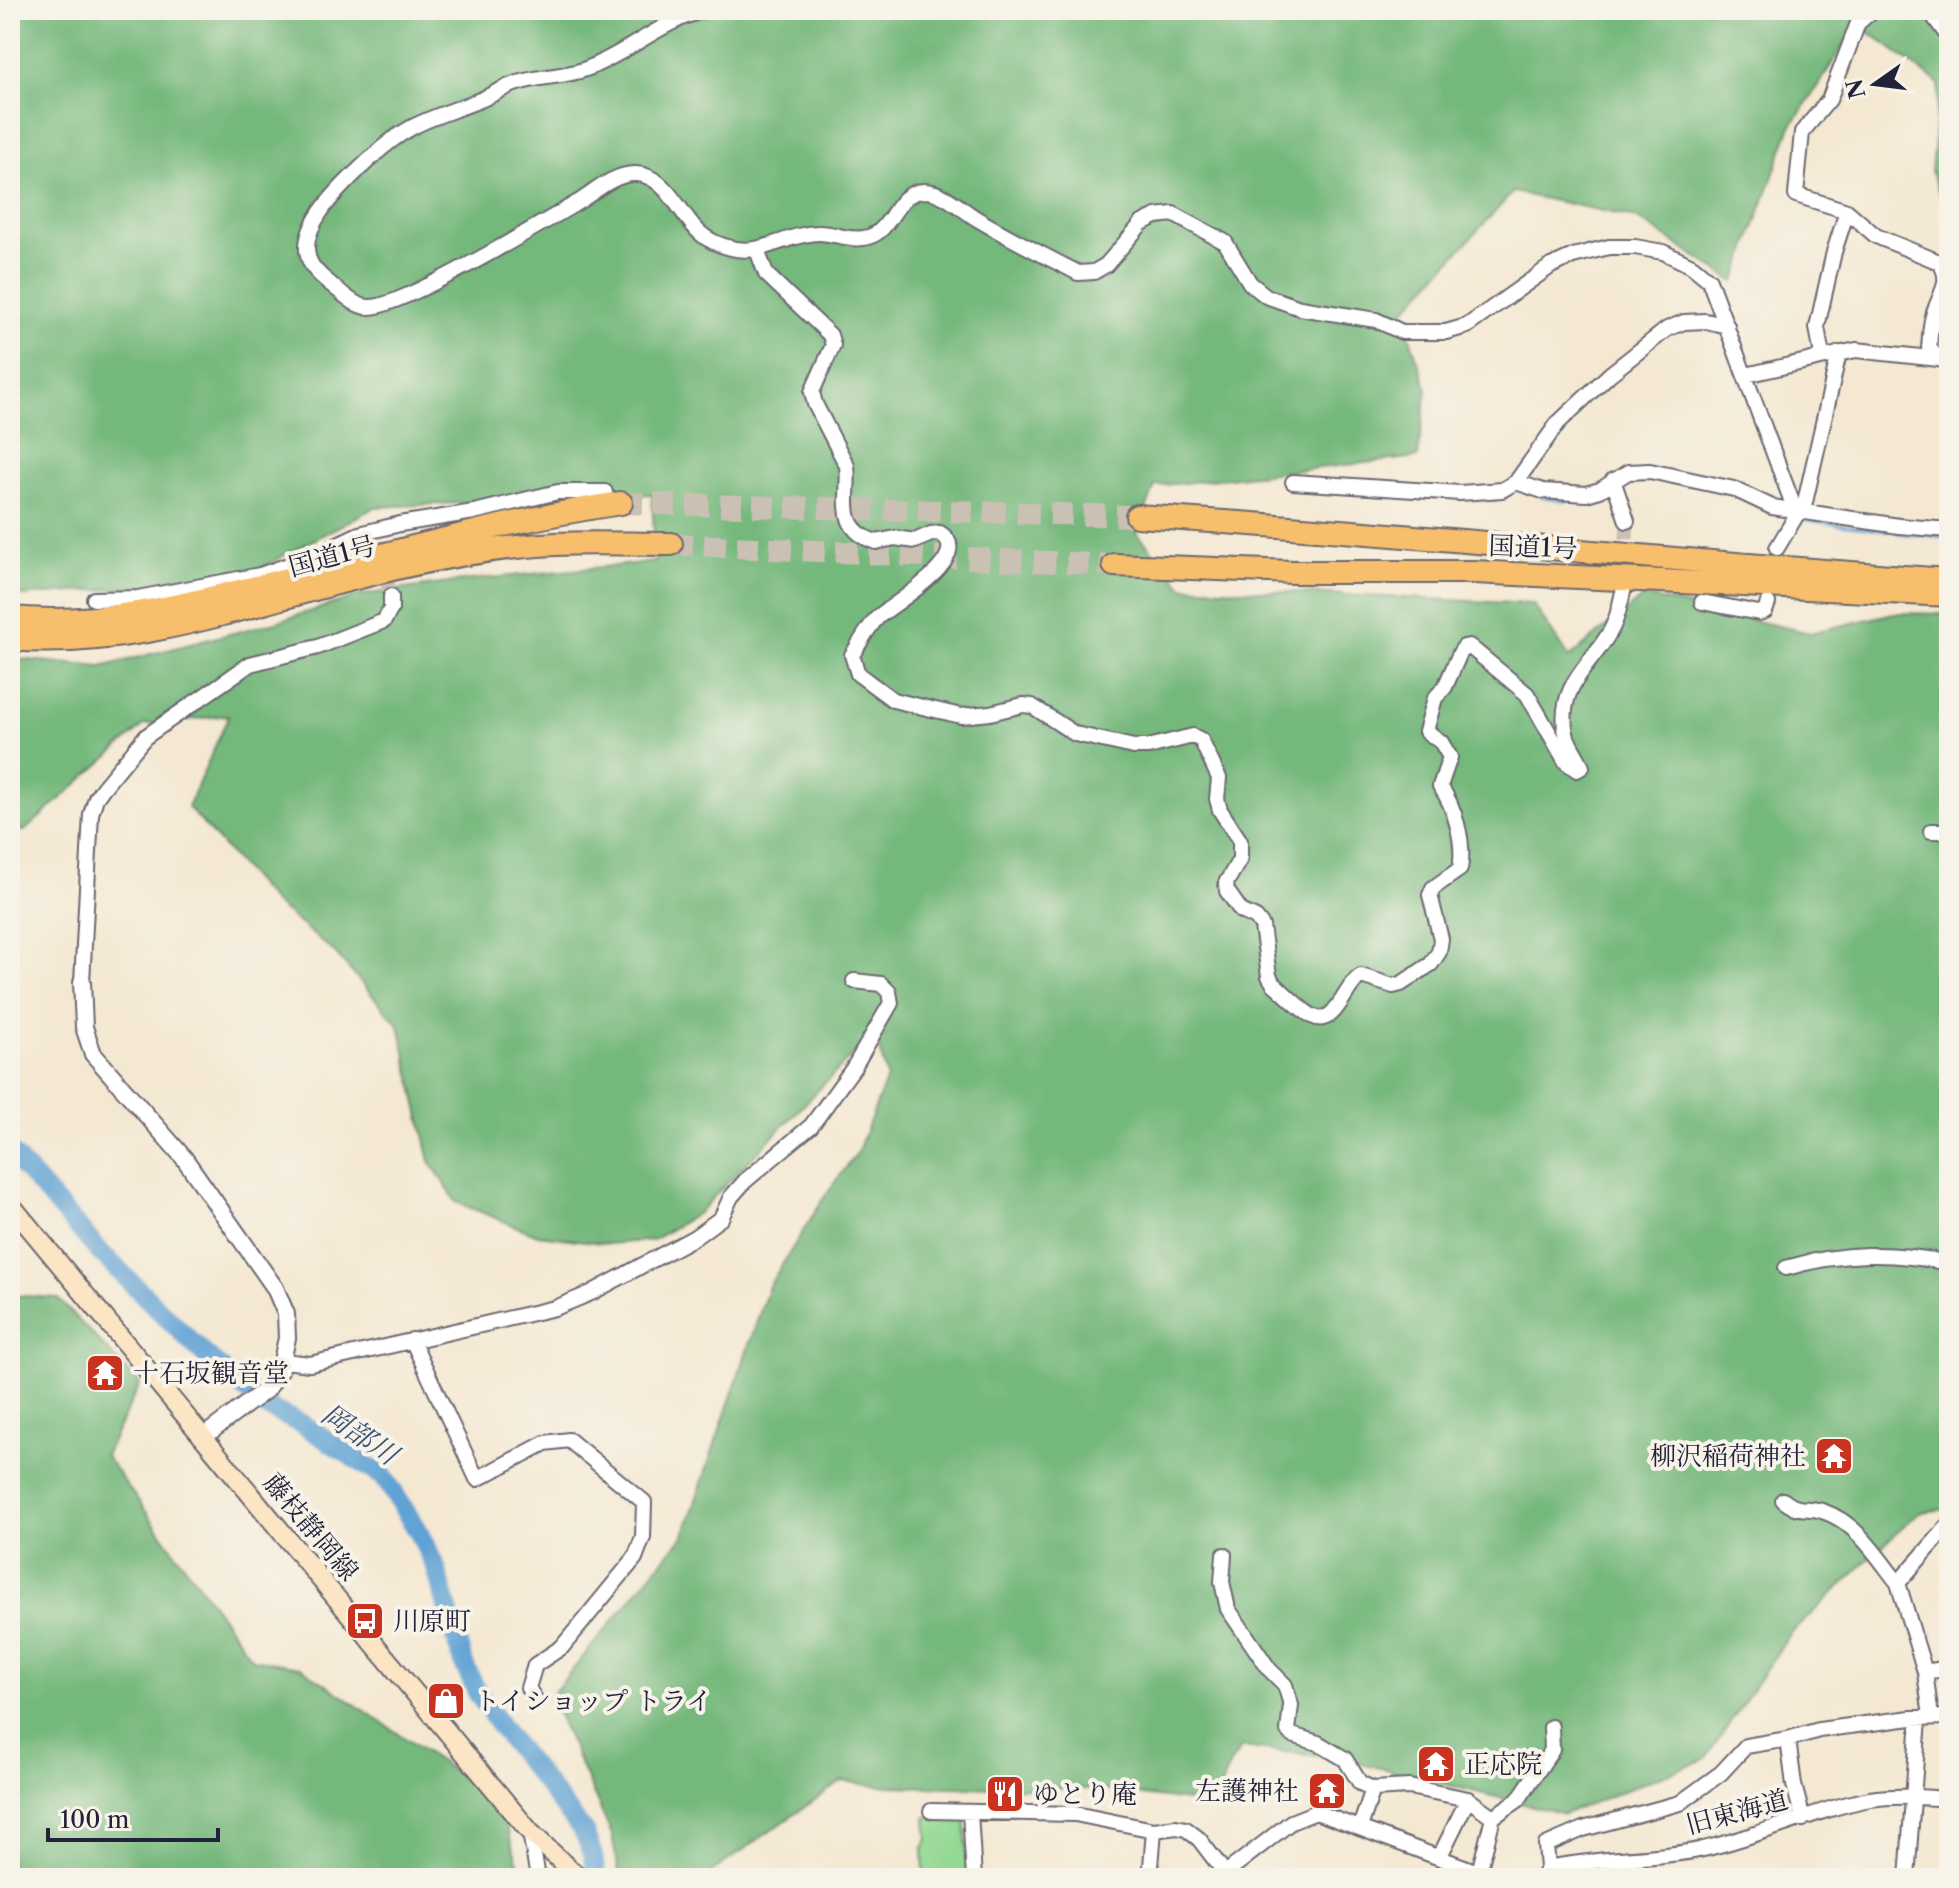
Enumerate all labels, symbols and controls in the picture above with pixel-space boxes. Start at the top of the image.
north arrow [1835,44,1915,124]
text: N [1841,76,1871,101]
street label: 国道1号 [285,529,379,583]
street label: 国道1号 [1488,529,1578,565]
temple icon: 十石坂観音堂 [84,1352,126,1394]
place label: 十石坂観音堂 [133,1357,289,1389]
water label: 岡部川 [316,1396,407,1473]
temple icon: 柳沢稲荷神社 [1813,1435,1855,1477]
place label: 柳沢稲荷神社 [1650,1440,1806,1472]
street label: 藤枝静岡線 [257,1467,365,1587]
bus stop icon: 川原町 [344,1600,386,1642]
place label: 川原町 [393,1605,471,1637]
shop icon: トイショップ トライ [425,1680,467,1722]
place label: トイショップ トライ [474,1685,712,1717]
temple icon: 正応院 [1415,1743,1457,1785]
place label: 正応院 [1464,1748,1542,1780]
temple icon: 左護神社 [1306,1770,1348,1812]
restaurant icon: ゆとり庵 [984,1773,1026,1815]
place label: 左護神社 [1195,1775,1299,1807]
place label: ゆとり庵 [1033,1778,1137,1810]
street label: 旧東海道 [1683,1783,1791,1841]
scale bar [48,1792,218,1842]
text: 100 m [60,1805,129,1834]

